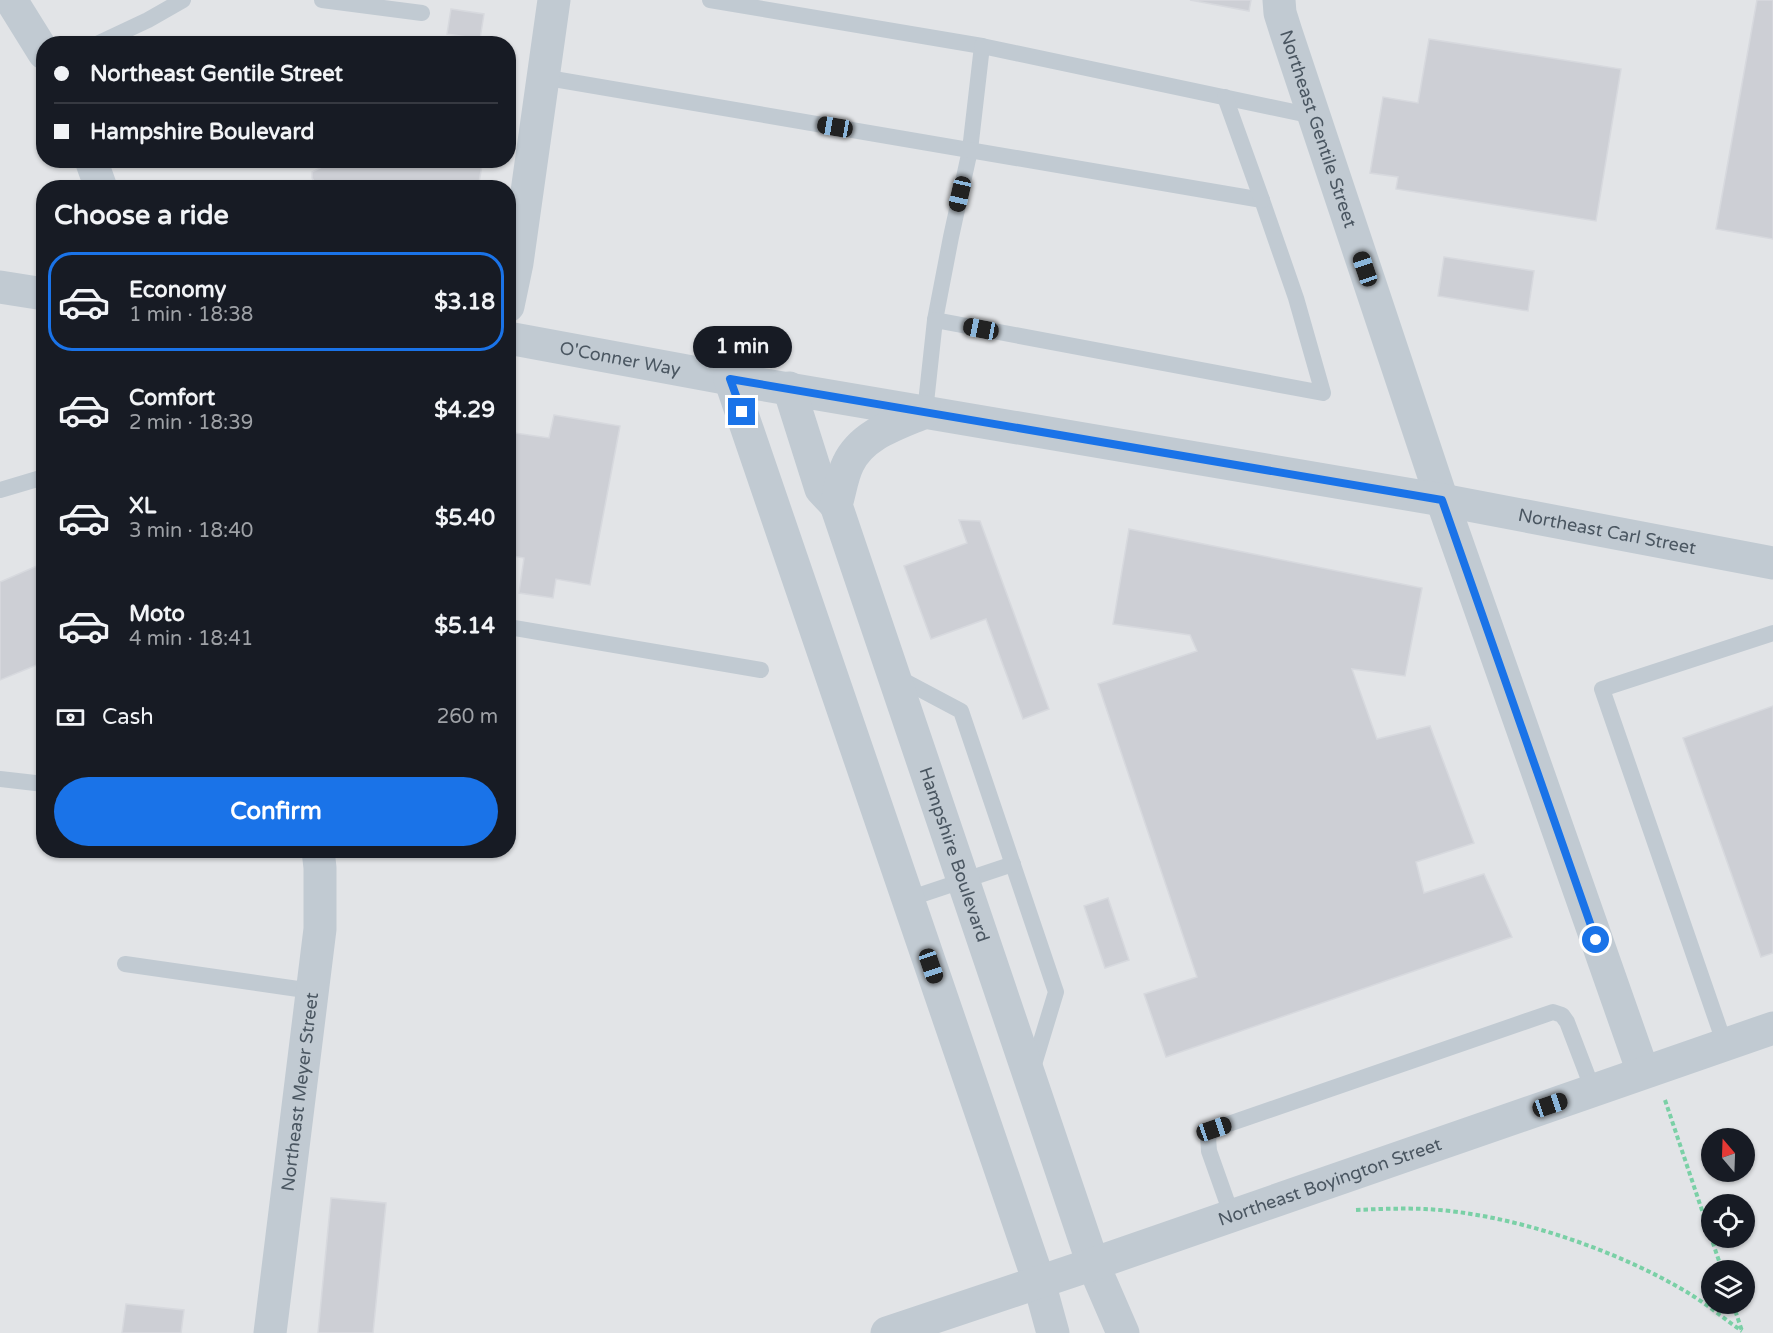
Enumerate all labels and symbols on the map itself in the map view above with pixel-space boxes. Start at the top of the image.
street label: Northeast Gentile Street [1275,27,1362,231]
car [816,115,854,139]
car [947,174,973,214]
car [1351,249,1379,289]
car [962,317,1000,341]
callout: 1 min [692,325,792,367]
street label: O'Conner Way [558,337,683,381]
route end [728,398,755,425]
street label: Northeast Carl Street [1516,504,1698,559]
street label: Hampshire Boulevard [914,764,994,945]
route start [1582,926,1609,953]
car [917,946,945,986]
street label: Northeast Meyer Street [277,991,323,1193]
car [1530,1091,1570,1119]
car [1194,1115,1234,1143]
north arrow [1701,1128,1755,1182]
street label: Northeast Boyington Street [1215,1133,1445,1231]

